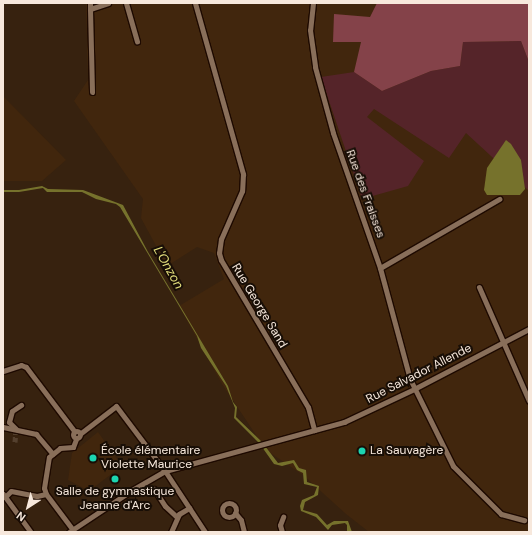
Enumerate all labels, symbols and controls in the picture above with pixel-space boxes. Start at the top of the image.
street label: Rue des Fraisses [342,148,388,240]
water label: L'Onzon [150,244,186,292]
street label: Rue George Sand [228,261,290,351]
street label: Rue Salvador Allende [364,341,474,407]
place label: École élémentaire Violette Maurice [101,444,200,472]
place label: La Sauvagère [370,444,443,458]
marker: La Sauvagère [357,446,367,456]
marker: École élémentaire Violette Maurice [88,453,98,463]
marker: Salle de gymnastique Jeanne d'Arc [110,474,120,484]
place label: Salle de gymnastique Jeanne d'Arc [56,485,174,513]
north arrow [8,487,48,527]
text: N [14,509,28,525]

